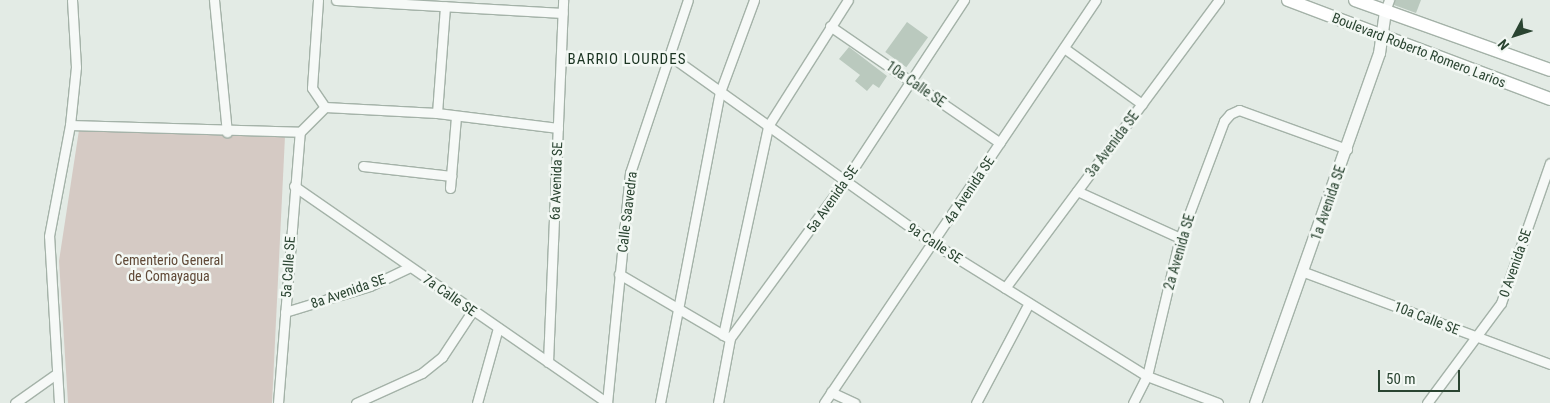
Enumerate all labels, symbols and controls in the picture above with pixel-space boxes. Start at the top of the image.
street label: Boulevard Roberto Romero Larios [1330,9,1508,91]
north arrow [1490,10,1540,60]
text: N [1495,36,1512,53]
district label: BARRIO LOURDES [566,51,688,69]
street label: 10a Calle SE [883,57,949,111]
street label: 3a Avenida SE [1082,108,1142,180]
street label: 6a Avenida SE [546,142,566,220]
street label: 4a Avenida SE [940,153,998,227]
street label: 5a Avenida SE [803,162,861,236]
street label: 1a Avenida SE [1307,163,1349,243]
street label: Calle Saavedra [614,171,640,253]
street label: 2a Avenida SE [1160,212,1198,292]
street label: 9a Calle SE [904,219,966,267]
street label: 0 Avenida SE [1495,227,1535,299]
street label: 5a Calle SE [277,236,299,298]
park label: Cementerio General de Comayagua [115,252,223,284]
street label: 8a Avenida SE [308,270,388,312]
street label: 7a Calle SE [420,270,480,320]
street label: 10a Calle SE [1392,298,1462,338]
scale bar [1380,360,1462,392]
text: 50 m [1386,370,1416,388]

